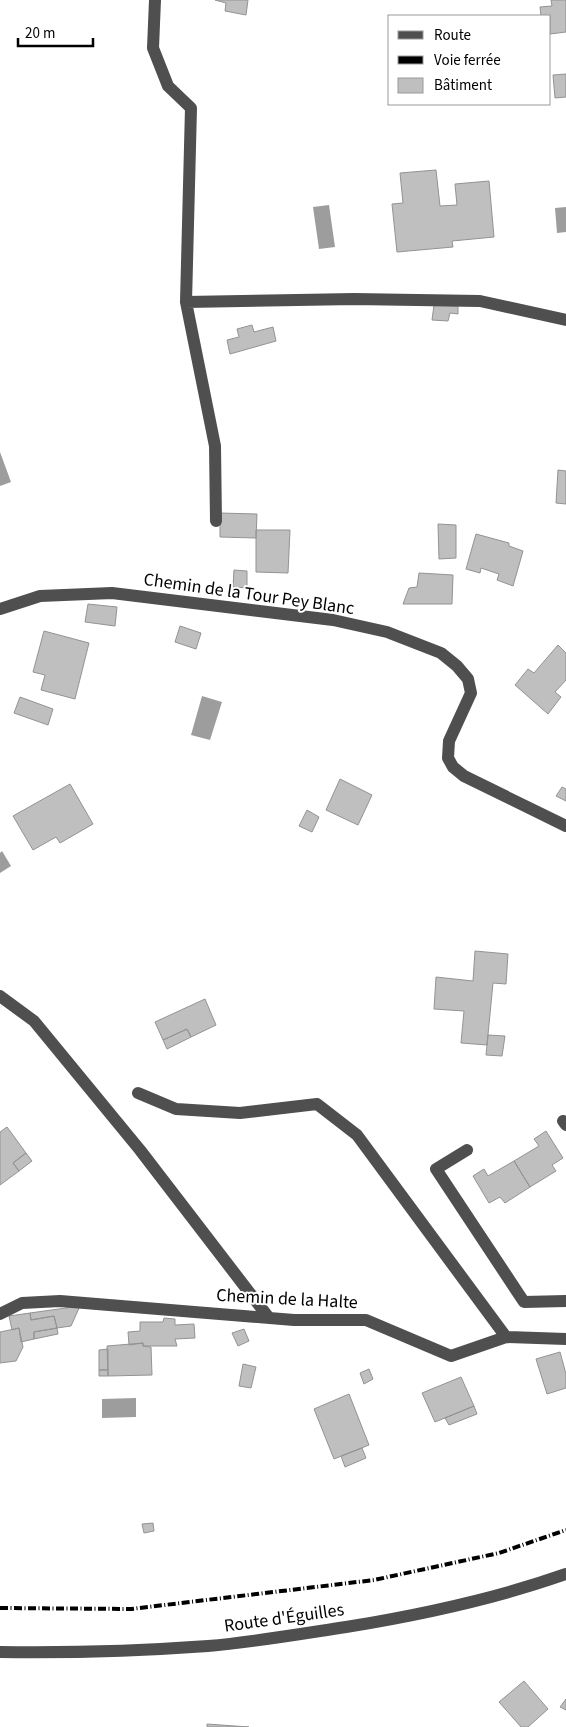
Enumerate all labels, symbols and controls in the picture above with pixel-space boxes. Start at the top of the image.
scale bar [18,15,92,47]
legend [388,15,551,105]
text: 20 m [25,23,55,44]
text: Route [434,25,471,46]
text: Voie ferrée [434,50,501,71]
text: Bâtiment [434,75,492,96]
street label: Chemin de la Tour Pey Blanc [142,567,356,621]
street label: Chemin de la Halte [216,1283,358,1315]
street label: Route d'Éguilles [222,1597,346,1639]

